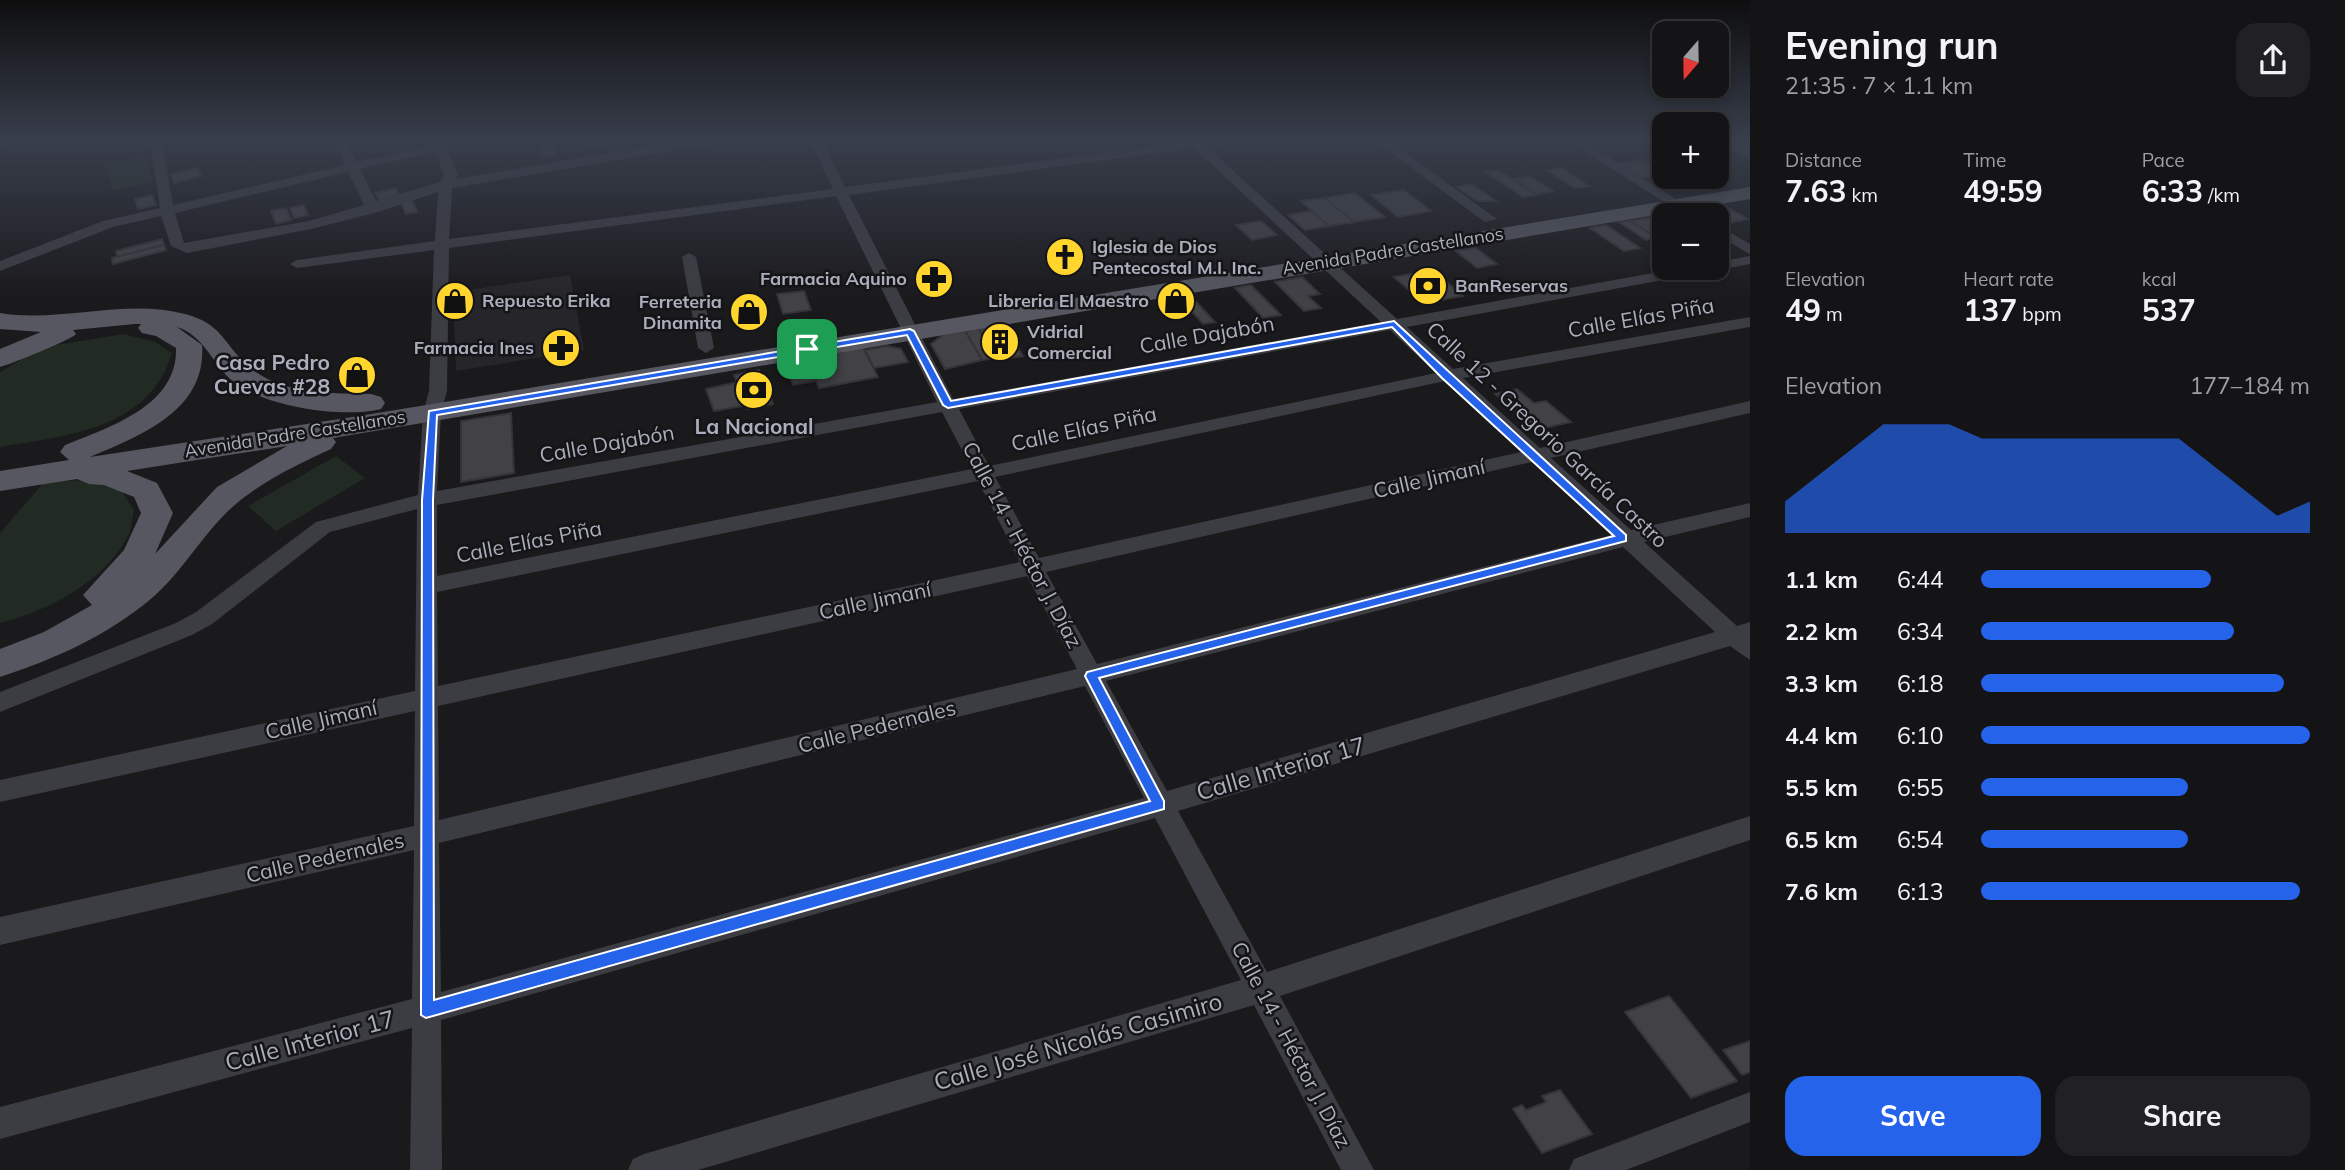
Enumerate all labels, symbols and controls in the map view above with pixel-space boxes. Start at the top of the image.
north arrow [1652,21,1729,98]
map controls [1652,21,1729,280]
text: Evening run [1785,21,1999,69]
button: share [2236,23,2310,97]
text: 21:35 · 7 × 1.1 km [1785,71,1973,100]
button: + [1652,112,1729,189]
text: Distance [1785,148,1862,172]
text: Time [1963,148,2006,172]
text: Pace [2142,148,2185,172]
text: 7.63 [1785,172,1846,210]
text: 49:59 [1963,172,2043,210]
text: 6:33 [2142,172,2203,210]
text: km [1846,183,1878,207]
text: /km [2203,183,2240,207]
button: − [1652,203,1729,280]
street label: Avenida Padre Castellanos [1281,222,1505,279]
place label: Iglesia de Dios Pentecostal M.I. Inc. [1092,235,1261,279]
church icon: Iglesia de Dios Pentecostal M.I. Inc. [1044,236,1086,278]
pharmacy icon: Farmacia Aquino [913,258,955,300]
bank icon: BanReservas [1407,265,1449,307]
place label: Farmacia Aquino [760,267,907,290]
text: Elevation [1785,267,1865,291]
text: Heart rate [1963,267,2054,291]
text: kcal [2142,267,2176,291]
place label: BanReservas [1455,274,1568,297]
shop icon: Repuesto Erika [434,280,476,322]
shop icon: Libreria El Maestro [1155,280,1197,322]
place label: Repuesto Erika [482,289,611,312]
place label: Libreria El Maestro [988,289,1149,312]
place label: Ferreteria Dinamita [639,290,722,334]
shop icon: Ferreteria Dinamita [728,291,770,333]
street label: Calle Elías Piña [1566,291,1716,343]
text: 49 [1785,291,1821,329]
text: 137 [1963,291,2017,329]
text: 537 [2142,291,2196,329]
text: m [1821,302,1843,326]
text: bpm [2017,302,2062,326]
street label: Calle Dajabón [1137,309,1276,359]
street label: Calle 12 - Gregorio García Castro [1422,316,1674,553]
pin [777,319,837,379]
place label: Vidrial Comercial [1026,320,1112,364]
building icon: Vidrial Comercial [979,321,1021,363]
pharmacy icon: Farmacia Ines [540,327,582,369]
icon: arrive [788,330,826,368]
place label: Farmacia Ines [414,336,534,359]
place label: Casa Pedro Cuevas #28 [214,349,330,399]
shop icon: Casa Pedro Cuevas #28 [336,354,378,396]
bank icon: La Nacional [733,369,775,411]
text: Elevation [1785,371,1882,400]
text: 177–184 m [2189,371,2310,400]
street label: Calle Elías Piña [1009,400,1159,456]
street label: Avenida Padre Castellanos [183,405,407,462]
place label: La Nacional [694,413,814,439]
street label: Calle Dajabón [537,418,676,468]
street label: Calle 14 - Héctor J. Díaz [957,437,1088,652]
street label: Calle Jimaní [1370,452,1488,503]
street label: Calle Elías Piña [454,514,604,568]
text: 1.1 km [1785,565,1858,594]
text: 6:44 [1897,565,1944,594]
street label: Calle Jimaní [816,575,934,625]
text: 2.2 km [1785,617,1858,646]
text: 6:34 [1897,617,1944,646]
text: 3.3 km [1785,669,1858,698]
text: 6:18 [1897,669,1944,698]
street label: Calle Jimaní [262,693,380,744]
street label: Calle Pedernales [795,694,958,758]
text: 4.4 km [1785,721,1858,750]
text: 6:10 [1897,721,1944,750]
street label: Calle Interior 17 [1193,730,1369,807]
text: 5.5 km [1785,773,1858,802]
text: 6:55 [1897,773,1944,802]
text: 6.5 km [1785,825,1858,854]
text: 6:54 [1897,825,1944,854]
street label: Calle Pedernales [243,826,406,888]
text: 7.6 km [1785,877,1858,906]
text: 6:13 [1897,877,1944,906]
street label: Calle 14 - Héctor J. Díaz [1226,937,1357,1152]
street label: Calle José Nicolás Casimiro [930,986,1225,1097]
street label: Calle Interior 17 [221,1003,398,1077]
button: Save [1785,1076,2041,1156]
button: Share [2055,1076,2310,1156]

